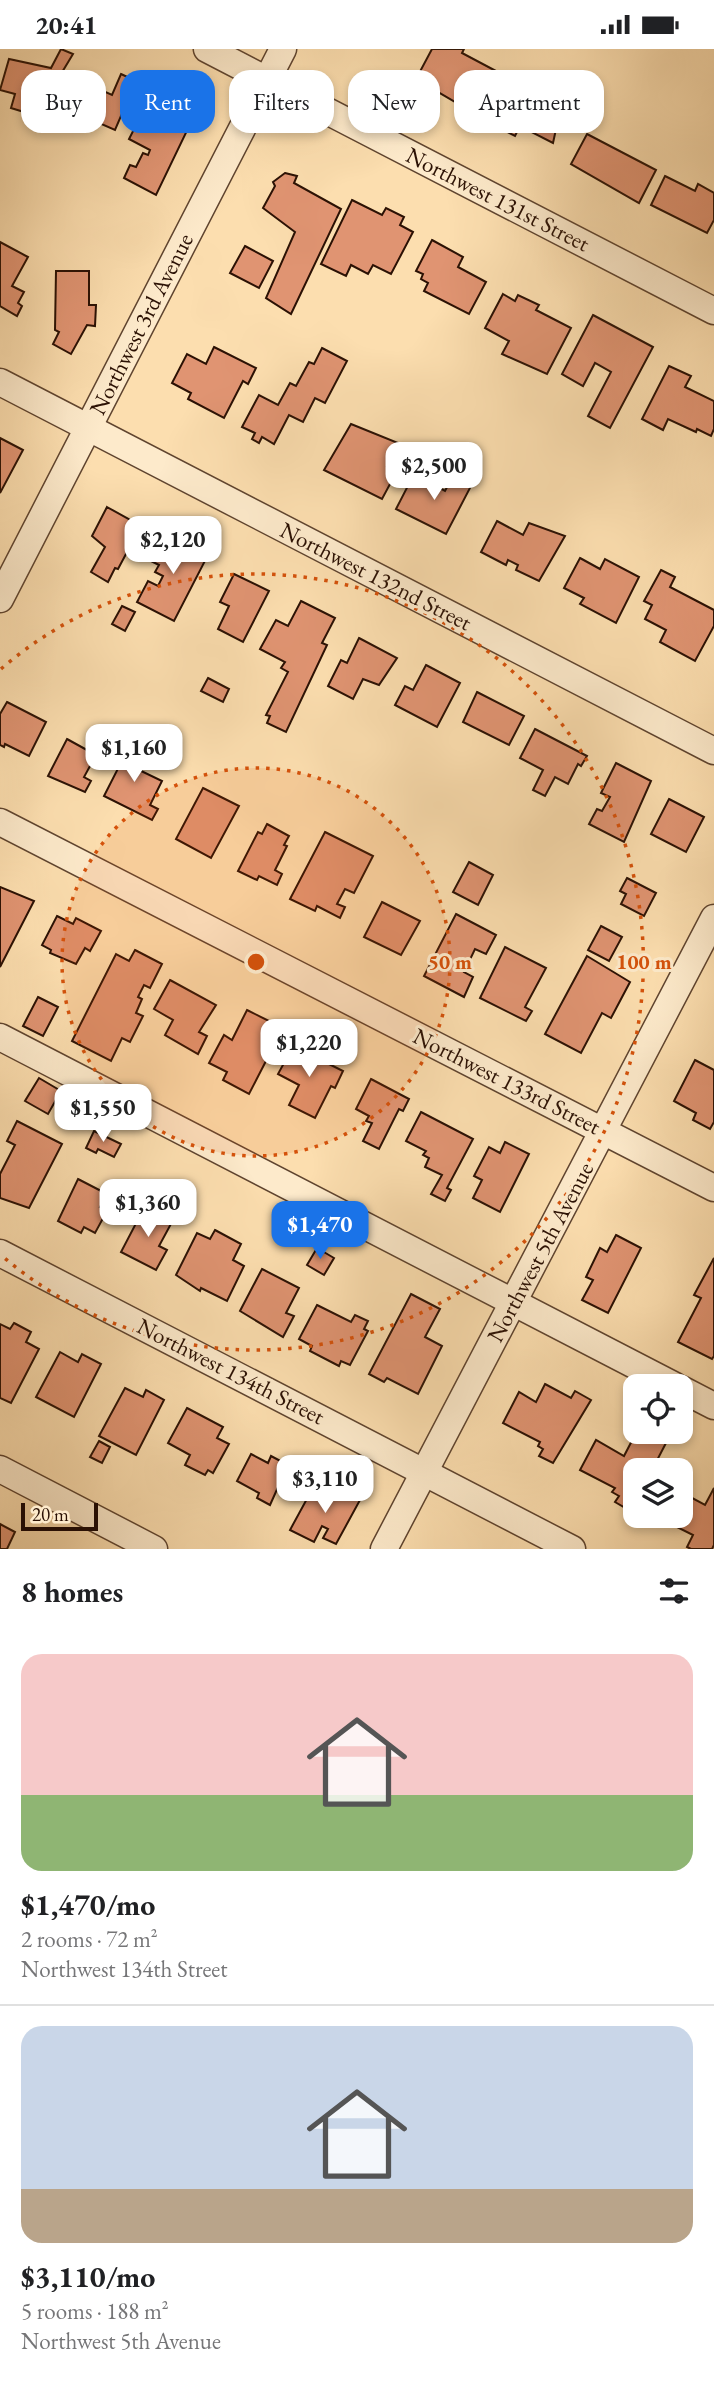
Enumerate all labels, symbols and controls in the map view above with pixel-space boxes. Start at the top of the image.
text: 20:41 [35,8,97,42]
chip: Buy [21,70,106,133]
chip: Rent [120,70,215,133]
chip: Filters [229,70,334,133]
chip: New [348,70,440,133]
chip: Apartment [454,70,604,133]
street label: Northwest 131st Street [401,140,596,259]
street label: Northwest 3rd Avenue [82,228,200,420]
pin: $2,500 [377,442,491,502]
text: $2,500 [402,450,466,480]
street label: Northwest 132nd Street [275,515,478,638]
pin: $2,120 [116,517,230,576]
text: $2,120 [141,524,205,554]
pin: $1,160 [77,725,191,784]
text: $1,160 [102,732,166,762]
text: 50 m [428,948,472,975]
text: 100 m [616,948,672,975]
centre of rings [244,950,268,974]
pin: $1,220 [252,1019,366,1079]
street label: Northwest 133rd Street [408,1021,607,1142]
text: $1,220 [277,1027,341,1057]
pin: $1,550 [46,1085,160,1144]
text: $1,550 [71,1092,135,1122]
street label: Northwest 5th Avenue [480,1157,600,1347]
pin: $1,360 [91,1179,205,1239]
text: $1,360 [116,1187,180,1217]
pin: $1,470 [263,1201,377,1261]
text: $1,470 [288,1209,352,1239]
street label: Northwest 134th Street [132,1311,330,1432]
map controls [623,1374,693,1528]
button: locate [623,1374,693,1444]
pin: $3,110 [268,1455,382,1515]
button: layers [623,1458,693,1528]
text: $3,110 [293,1463,357,1493]
scale bar [21,1500,98,1532]
text: 20 m [32,1502,69,1527]
text: 8 homes [21,1572,123,1611]
icon: filters [655,1572,693,1610]
icon: home [294,1699,420,1825]
text: $1,470/mo [21,1885,155,1924]
text: 2 rooms · 72 m² [21,1924,158,1954]
text: Northwest 134th Street [21,1954,228,1984]
icon: home [294,2071,420,2197]
text: $3,110/mo [21,2257,155,2296]
text: 5 rooms · 188 m² [21,2296,169,2326]
text: Northwest 5th Avenue [21,2326,221,2356]

